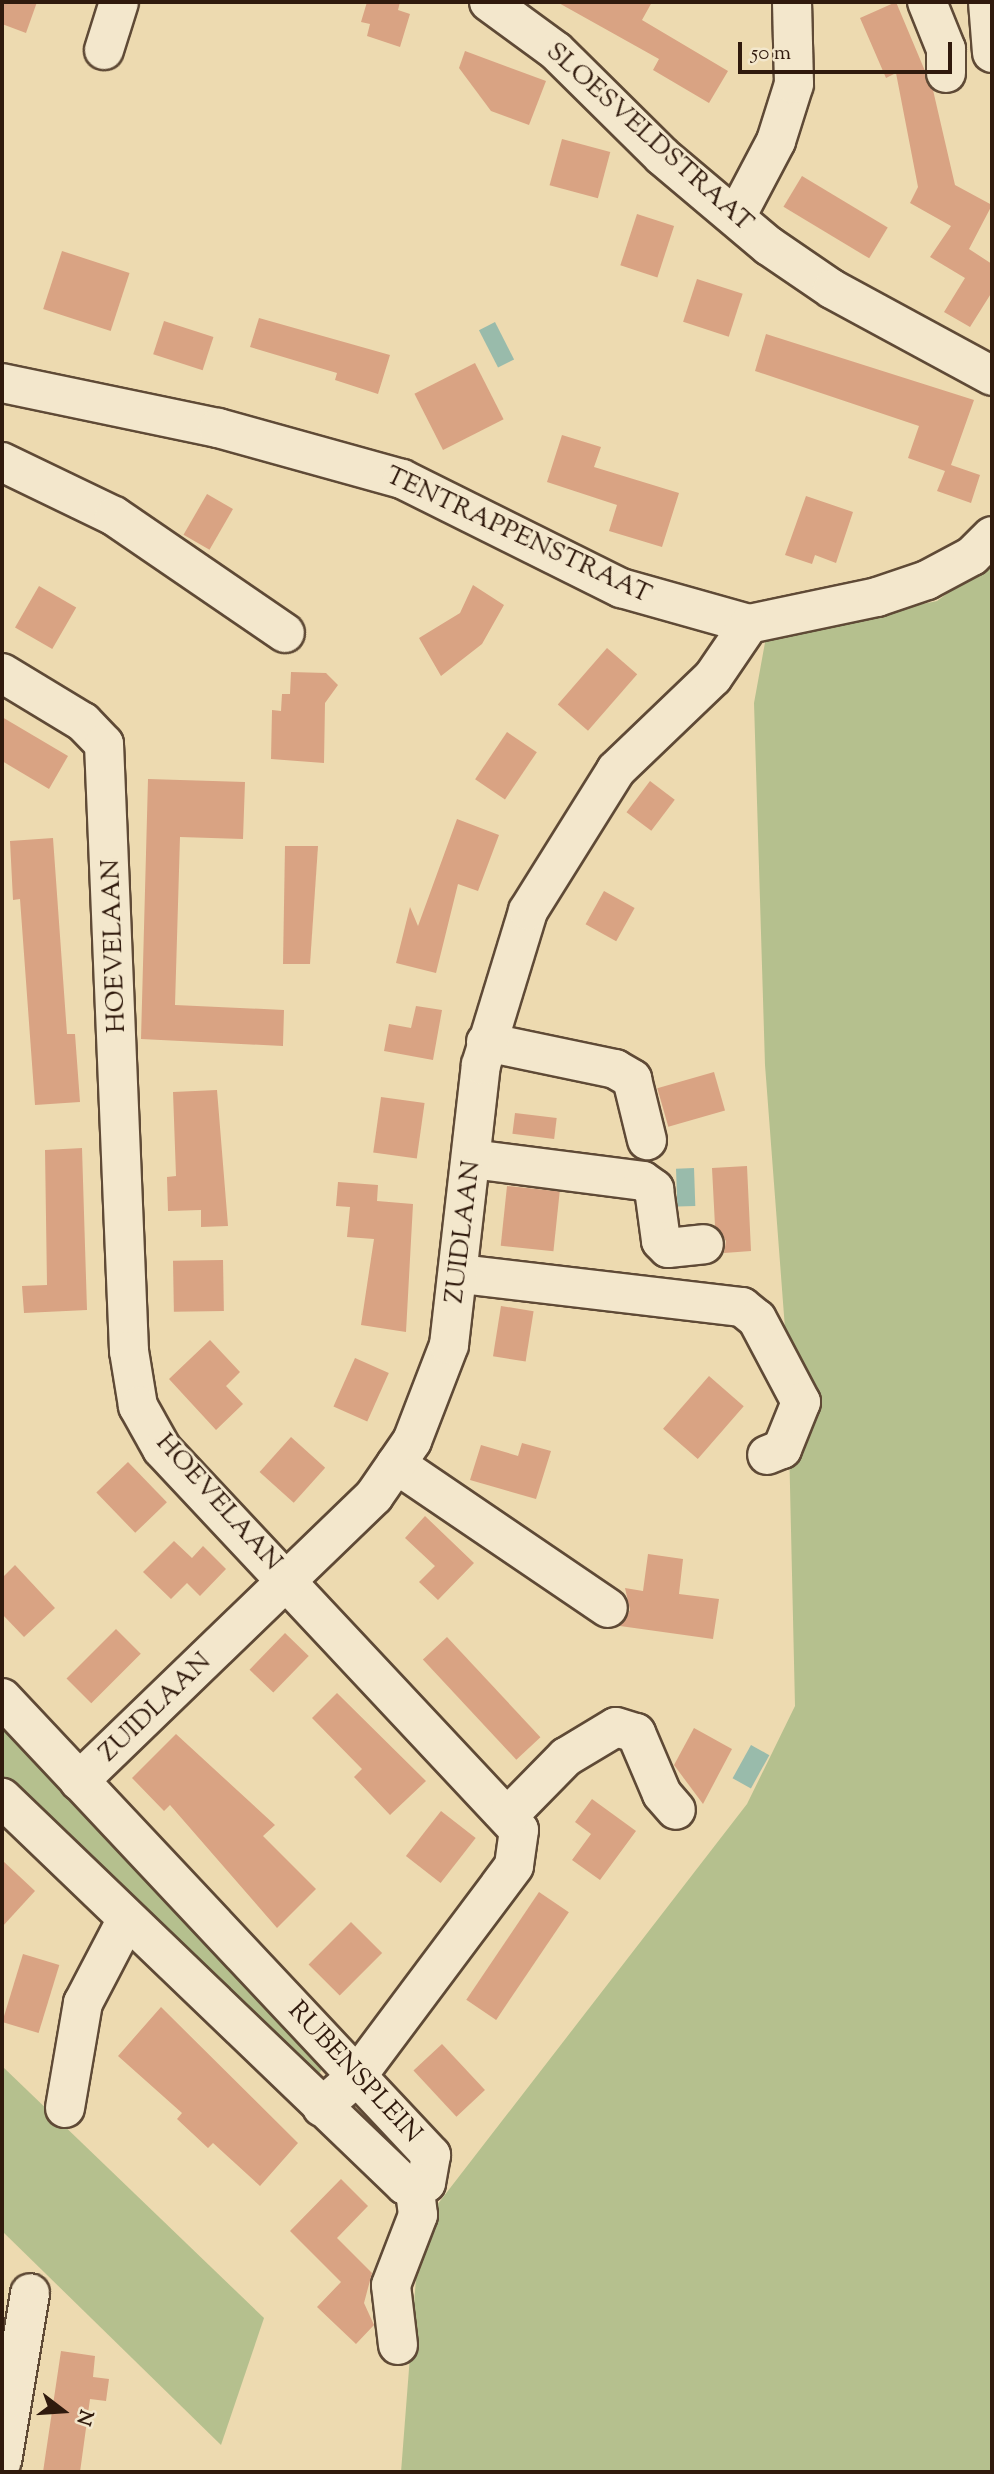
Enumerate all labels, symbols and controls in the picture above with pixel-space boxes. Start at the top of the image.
scale bar [742,28,956,72]
street label: SLOESVELDSTRAAT [539,37,759,239]
text: 50 m [751,39,791,69]
street label: TENTRAPPENSTRAAT [380,461,656,611]
street label: HOEVELAAN [96,859,134,1033]
street label: ZUIDLAAN [440,1159,488,1305]
street label: HOEVELAAN [148,1428,288,1578]
street label: ZUIDLAAN [94,1647,218,1769]
street label: RUBENSPLEIN [281,1996,427,2150]
north arrow [28,2376,98,2446]
text: N [68,2406,99,2428]

